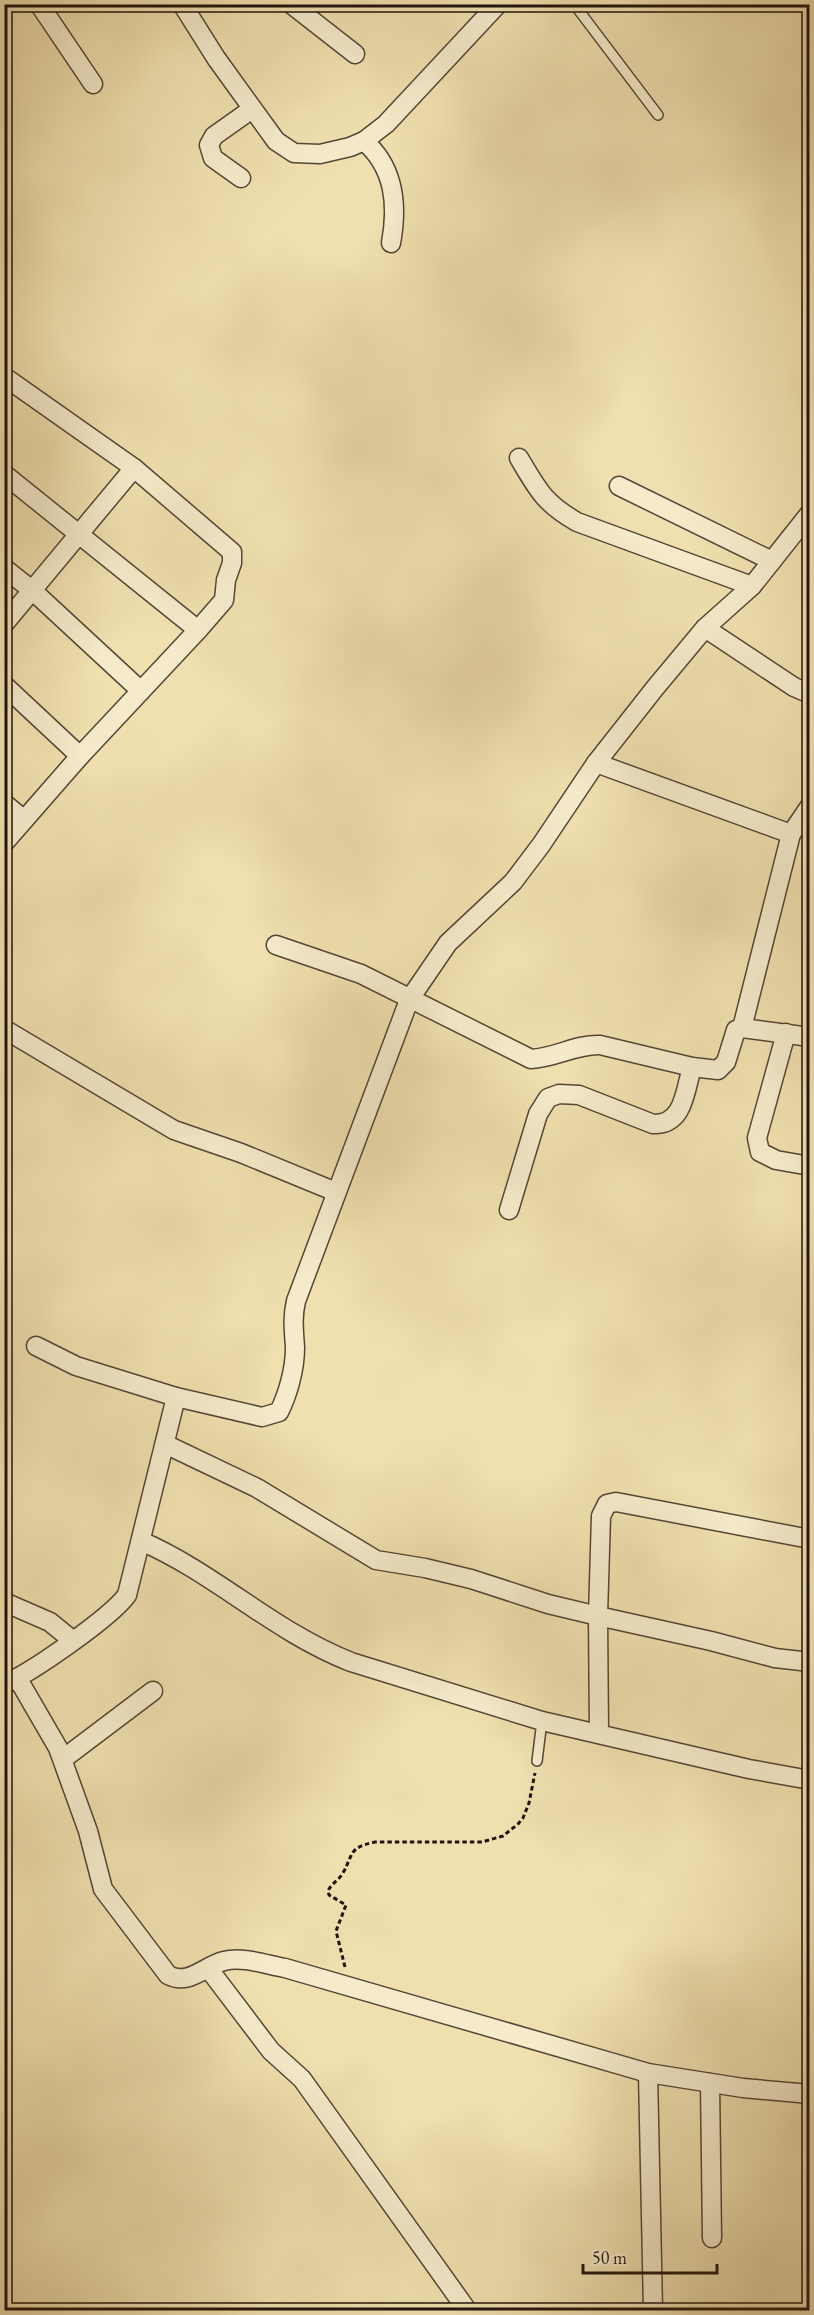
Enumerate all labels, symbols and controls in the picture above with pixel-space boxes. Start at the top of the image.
scale bar [583,2237,716,2275]
text: 50 m [592,2246,627,2269]

